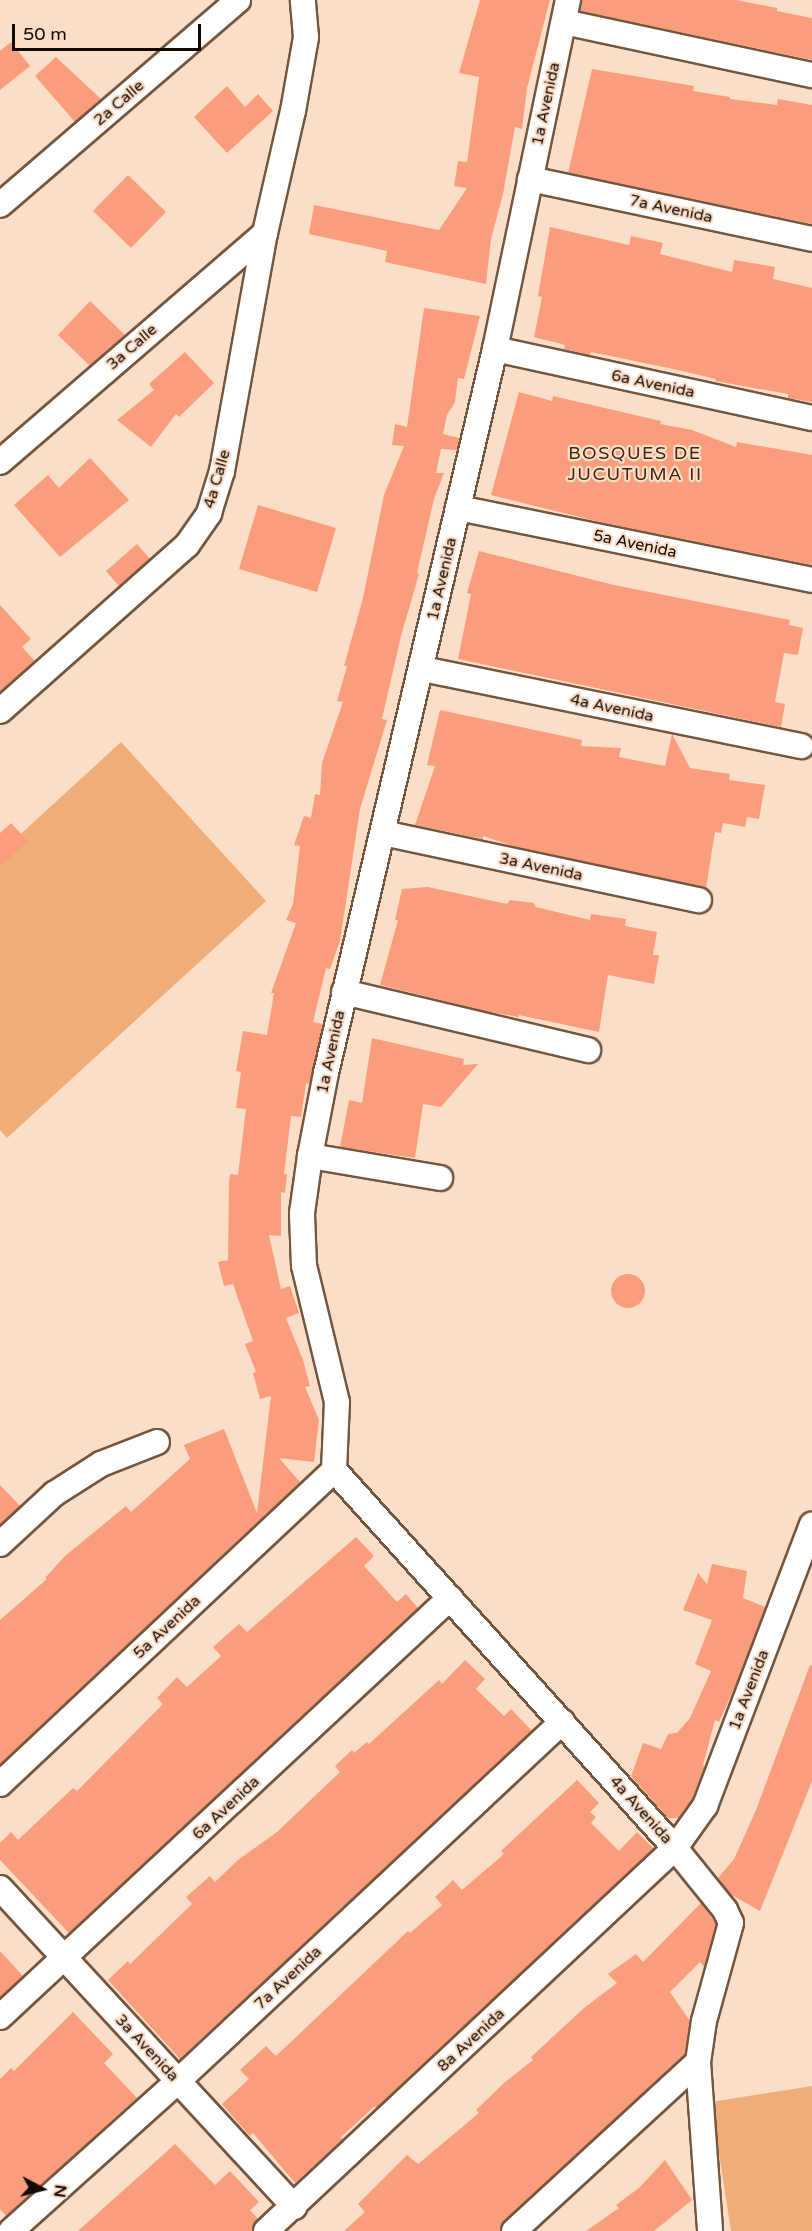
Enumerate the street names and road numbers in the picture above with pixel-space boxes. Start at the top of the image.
street label: 1a Avenida [528,61,564,147]
street label: 2a Calle [90,76,148,130]
street label: 7a Avenida [628,191,714,227]
street label: 3a Calle [103,320,161,374]
street label: 6a Avenida [610,366,696,402]
street label: 4a Calle [199,447,235,511]
street label: 5a Avenida [592,526,678,562]
street label: 1a Avenida [423,536,461,622]
street label: 4a Avenida [569,690,655,726]
street label: 3a Avenida [498,849,584,885]
street label: 1a Avenida [313,1009,349,1095]
street label: 5a Avenida [129,1591,205,1663]
street label: 1a Avenida [725,1647,773,1733]
street label: 6a Avenida [188,1772,264,1844]
street label: 4a Avenida [605,1772,677,1848]
street label: 7a Avenida [250,1942,326,2014]
street label: 8a Avenida [433,2004,509,2076]
street label: 3a Avenida [111,2010,183,2086]

